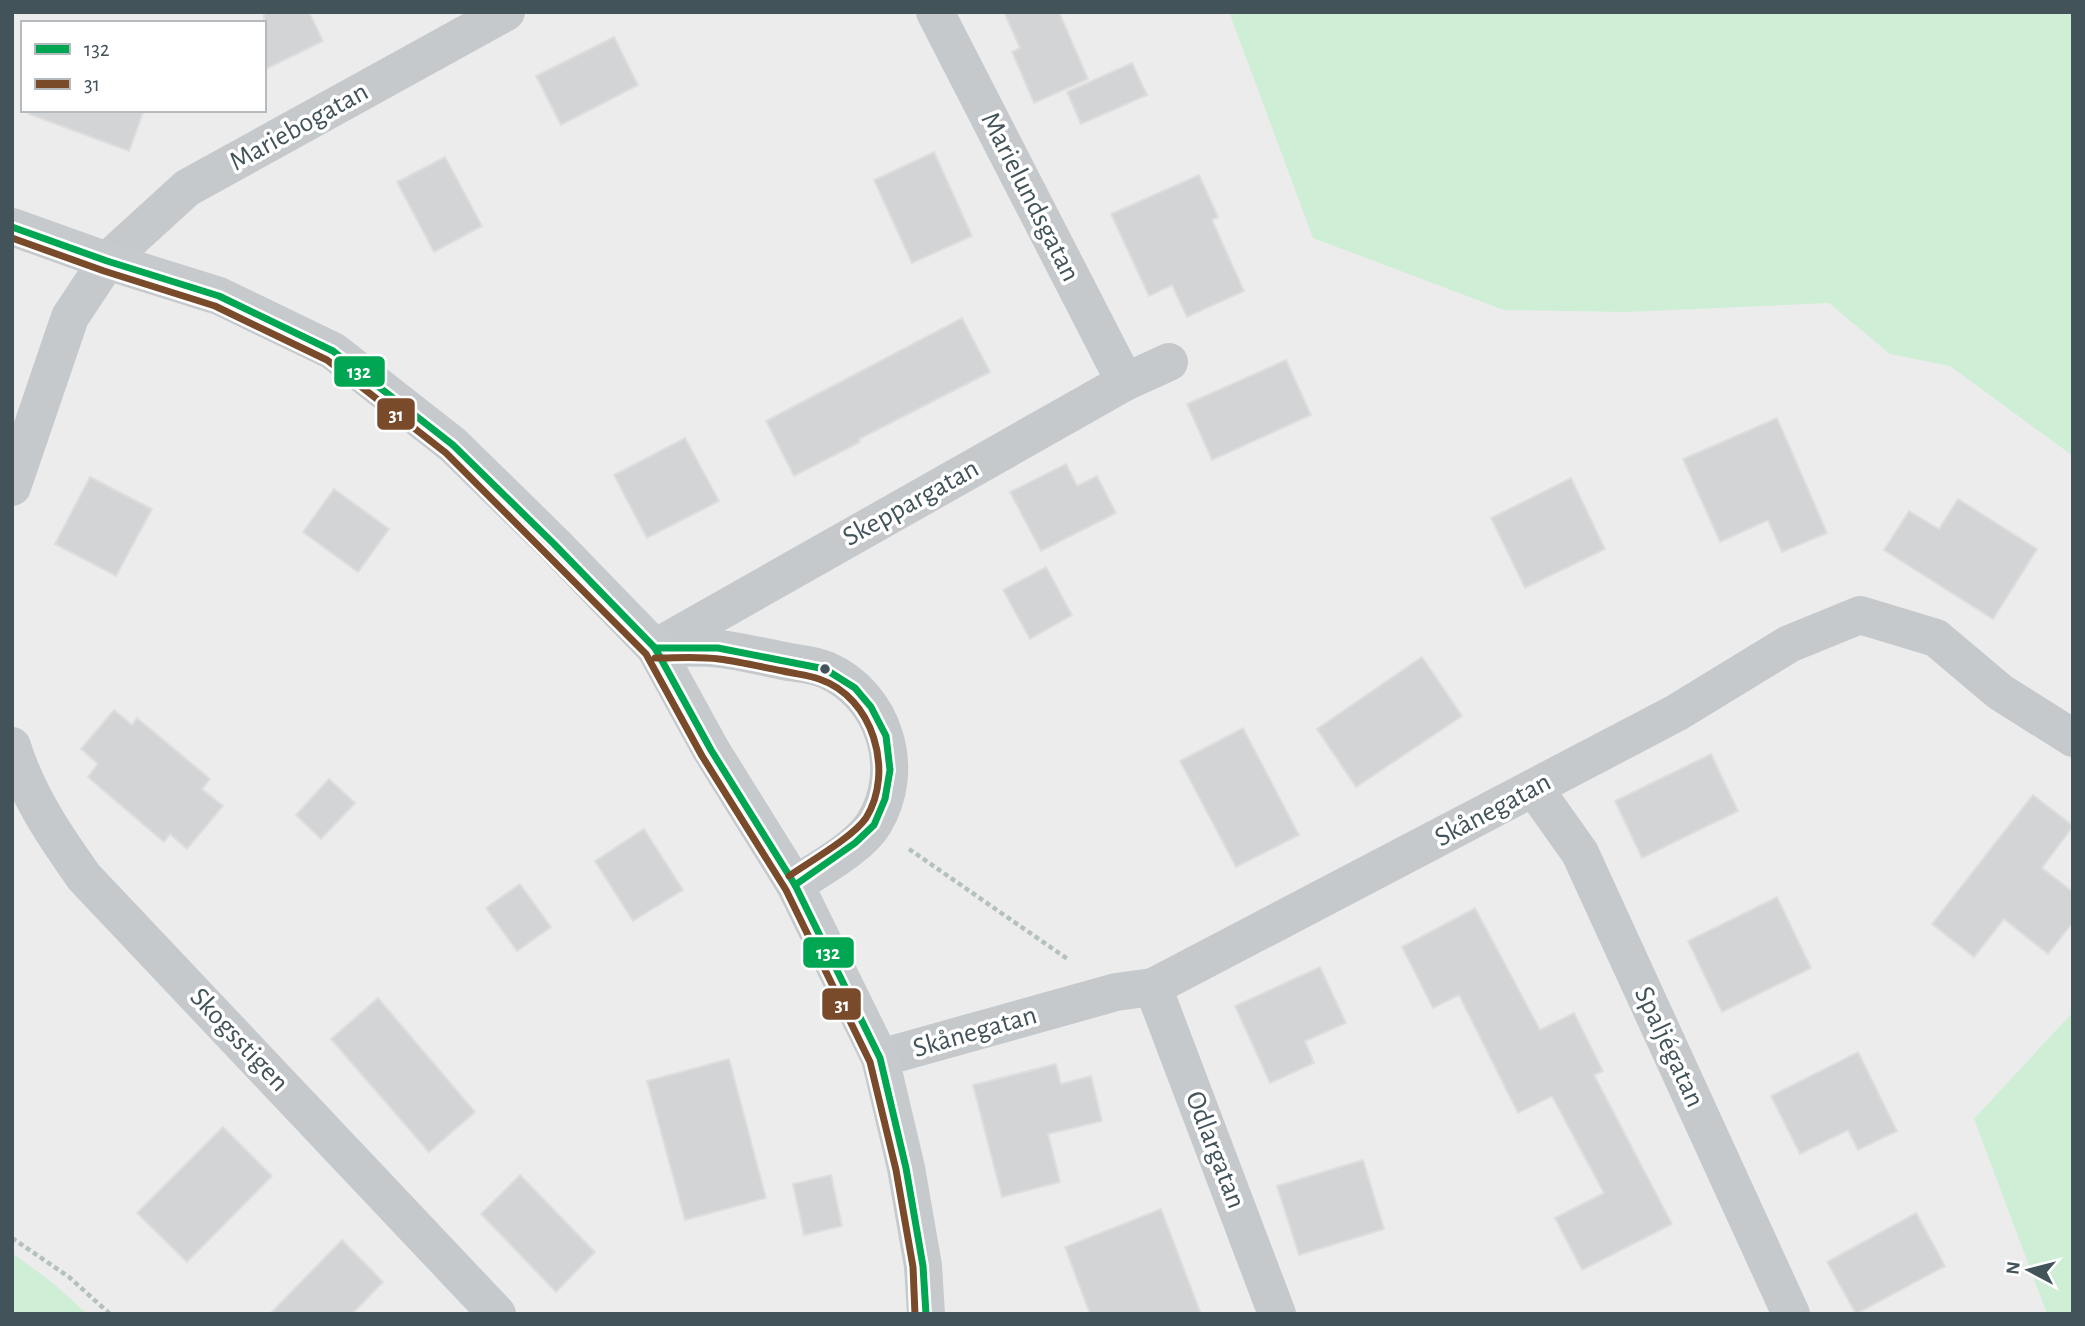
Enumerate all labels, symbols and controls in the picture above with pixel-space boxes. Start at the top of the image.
legend [21,21,266,112]
text: 132 [84,39,109,60]
text: 31 [84,74,100,95]
street label: Mariebogatan [225,78,373,176]
street label: Marielundsgatan [975,108,1085,286]
line badge: 132 [333,355,386,388]
text: 132 [347,363,371,382]
line badge: 31 [376,397,416,431]
text: 31 [388,406,404,425]
street label: Skeppargatan [838,454,984,552]
unlabelled marker [818,662,832,676]
street label: Skånegatan [1430,768,1556,852]
line badge: 132 [802,936,855,969]
text: 132 [816,944,840,963]
street label: Spaljégatan [1629,982,1709,1112]
street label: Skogsstigen [184,983,294,1097]
line badge: 31 [821,987,862,1021]
text: 31 [834,996,850,1015]
street label: Skånegatan [910,1001,1040,1063]
street label: Odlargatan [1180,1087,1250,1213]
north arrow [1994,1235,2064,1305]
text: N [2003,1260,2024,1276]

